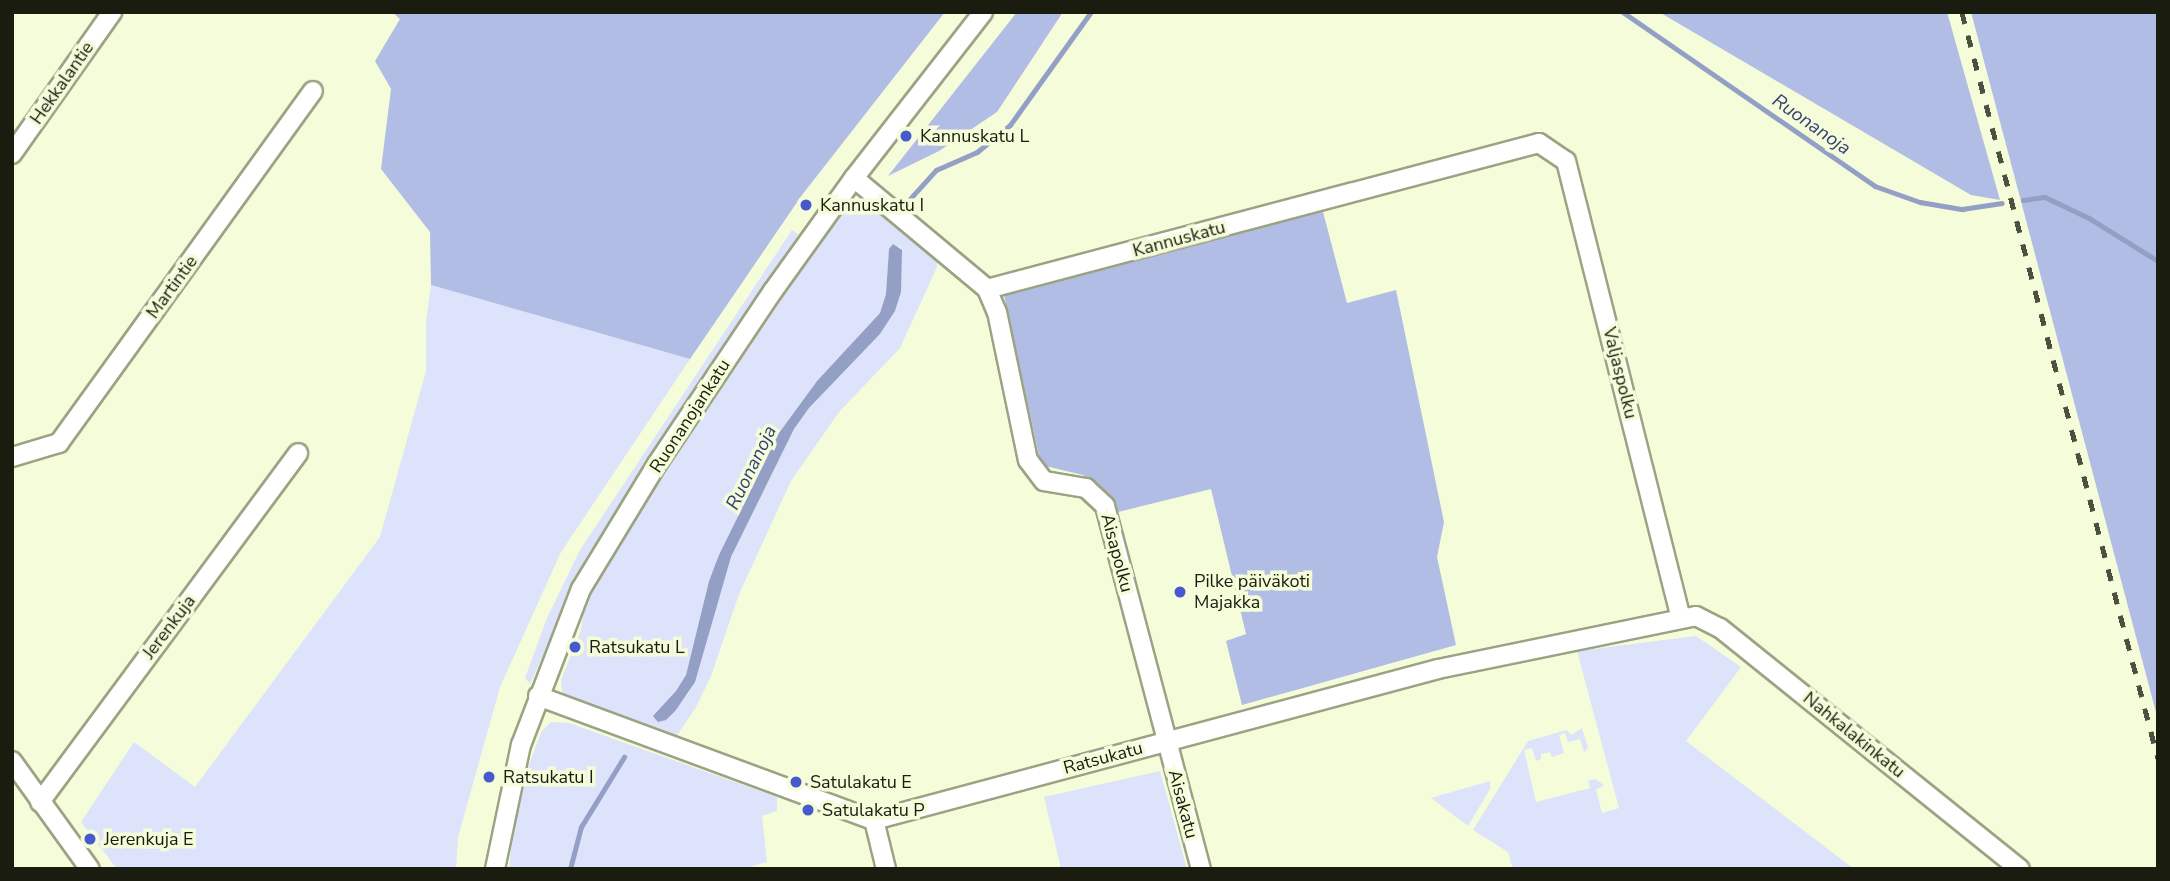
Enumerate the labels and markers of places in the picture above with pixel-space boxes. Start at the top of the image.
place label: Kannuskatu L [920,125,1029,147]
marker: Kannuskatu L [898,128,914,144]
place label: Kannuskatu I [820,194,924,216]
marker: Kannuskatu I [798,197,814,213]
place label: Pilke päiväkoti Majakka [1194,571,1310,614]
marker: Pilke päiväkoti Majakka [1172,584,1188,600]
place label: Ratsukatu L [589,636,685,658]
marker: Ratsukatu L [567,639,583,655]
place label: Ratsukatu I [503,766,594,788]
marker: Ratsukatu I [481,769,497,785]
place label: Satulakatu E [810,771,912,793]
marker: Satulakatu E [788,774,804,790]
place label: Satulakatu P [822,799,925,821]
marker: Satulakatu P [800,802,816,818]
place label: Jerenkuja E [104,828,194,850]
marker: Jerenkuja E [82,831,98,847]

